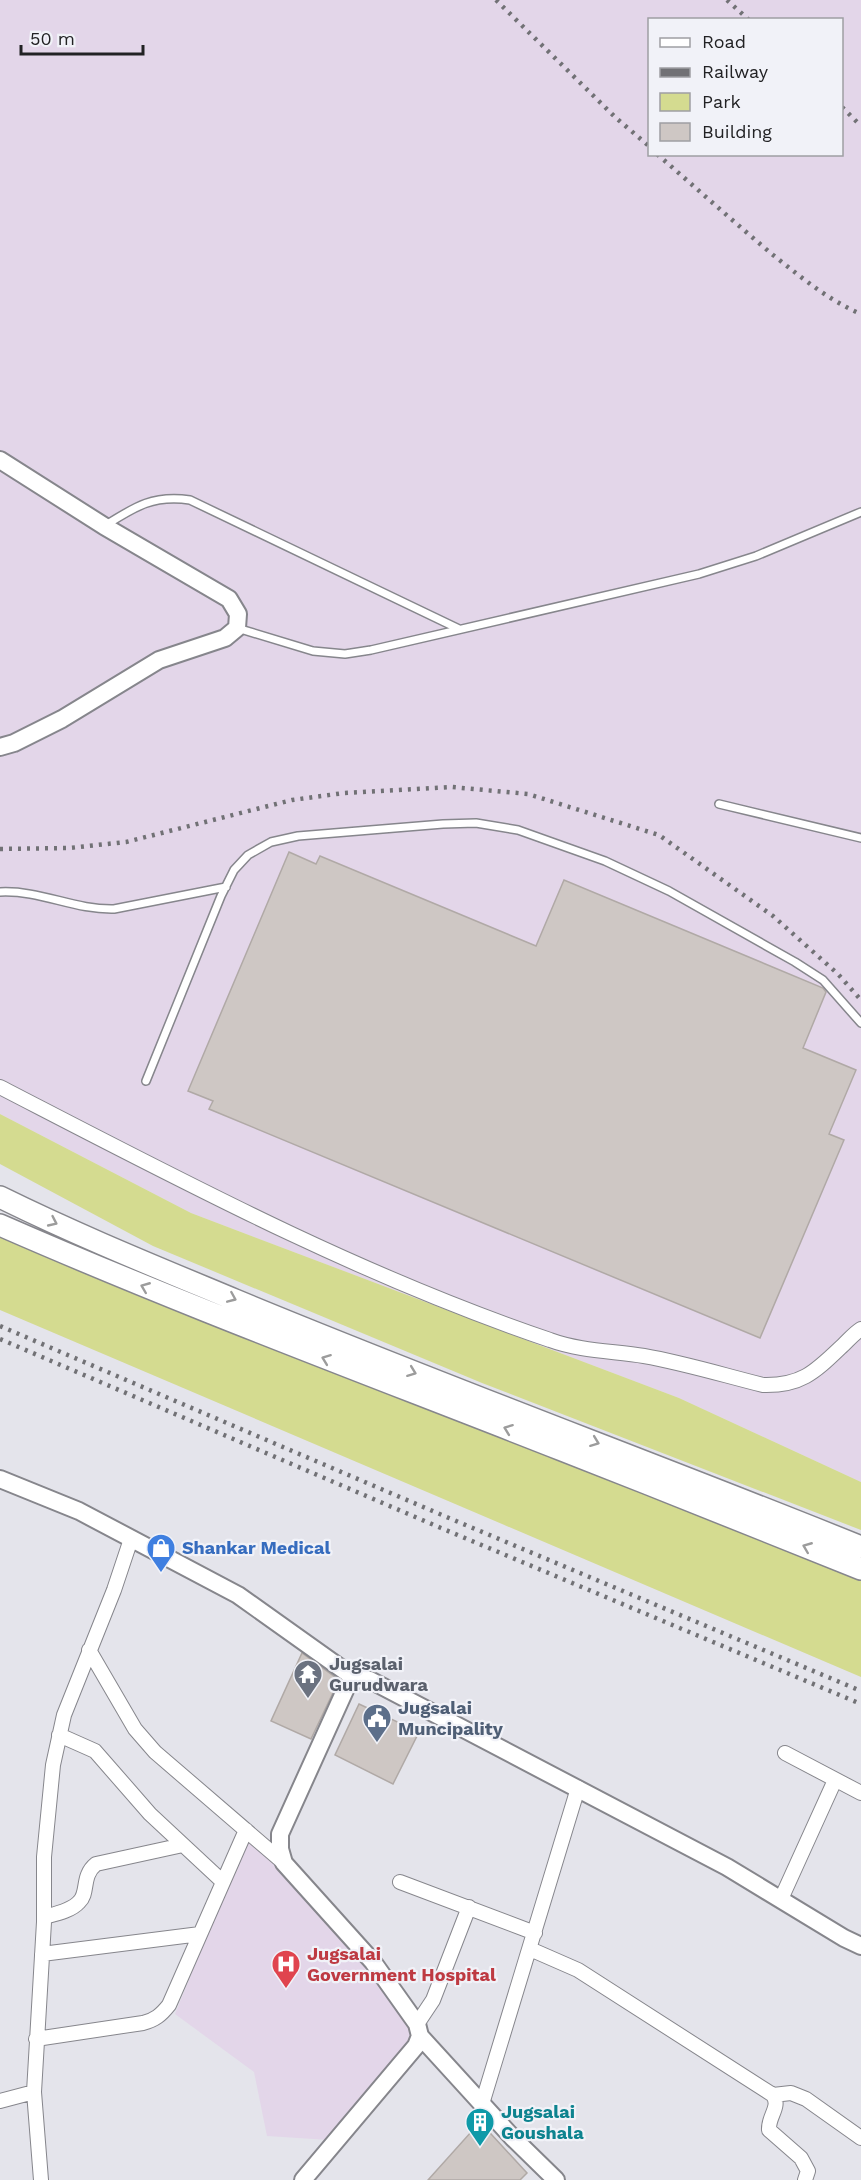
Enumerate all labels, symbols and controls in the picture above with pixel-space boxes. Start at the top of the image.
scale bar [21,18,142,56]
legend [648,18,843,156]
text: 50 m [30,28,75,49]
text: Road [702,31,746,52]
text: Railway [702,61,769,82]
text: Park [702,91,741,112]
text: Building [702,121,772,142]
one-way arrow [46,1215,57,1227]
one-way arrow [140,1282,151,1294]
one-way arrow [226,1291,237,1303]
one-way arrow [321,1354,332,1366]
one-way arrow [407,1365,417,1378]
one-way arrow [504,1424,515,1436]
one-way arrow [588,1435,599,1447]
shop icon: Shankar Medical [145,1532,177,1574]
place label: Shankar Medical [182,1537,330,1558]
one-way arrow [802,1542,813,1554]
place label: Jugsalai Gurudwara [329,1653,428,1695]
temple icon: Jugsalai Gurudwara [292,1658,324,1700]
place label: Jugsalai Muncipality [398,1697,504,1739]
public building icon: Jugsalai Muncipality [361,1702,393,1744]
place label: Jugsalai Government Hospital [307,1943,496,1985]
hospital icon: Jugsalai Government Hospital [270,1948,302,1990]
place label: Jugsalai Goushala [501,2101,584,2143]
building icon: Jugsalai Goushala [464,2106,496,2148]

